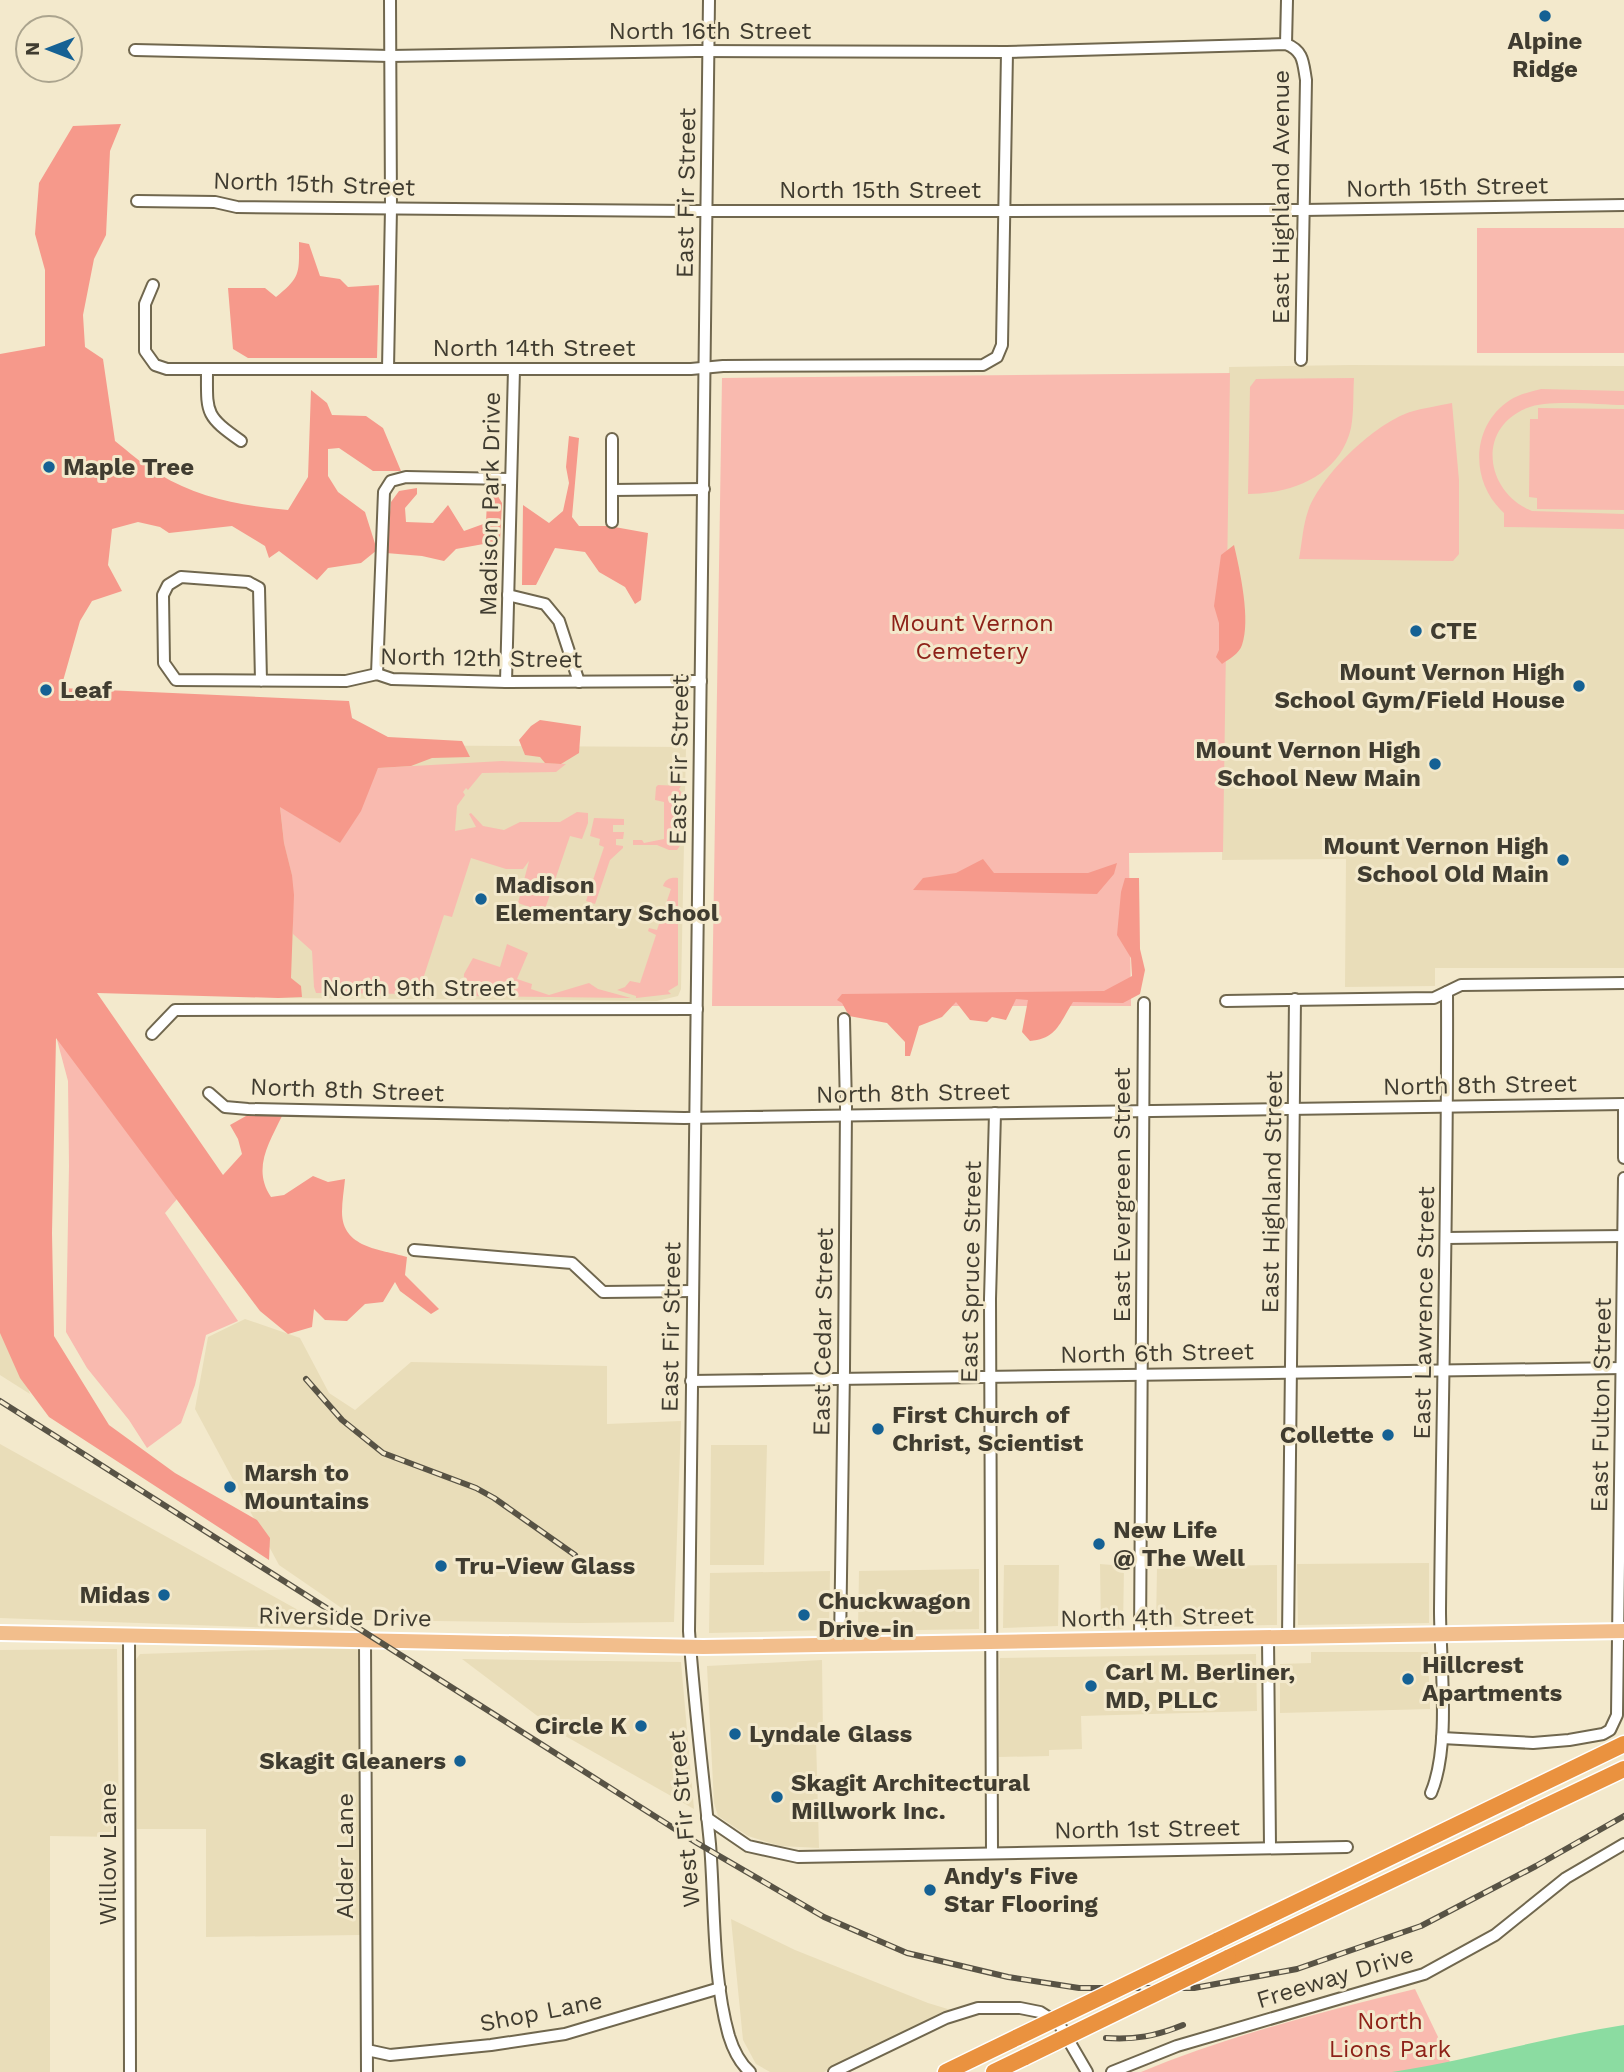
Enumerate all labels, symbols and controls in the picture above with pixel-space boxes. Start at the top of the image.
marker: Alpine Ridge [1537,8,1553,24]
north arrow [14,14,84,84]
street label: North 16th Street [609,17,811,45]
place label: Alpine Ridge [1508,27,1583,83]
text: N [21,42,44,56]
street label: East Highland Avenue [1267,70,1295,324]
street label: East Fir Street [671,108,701,278]
street label: North 15th Street [212,166,416,202]
street label: North 15th Street [1346,171,1548,203]
street label: North 15th Street [779,176,981,204]
street label: North 14th Street [433,334,635,362]
street label: Madison Park Drive [474,392,506,616]
place label: Maple Tree [63,453,194,481]
marker: Maple Tree [41,459,57,475]
park label: Mount Vernon Cemetery [890,609,1054,665]
place label: CTE [1430,617,1477,645]
marker: CTE [1408,623,1424,639]
street label: North 12th Street [380,642,582,674]
place label: Mount Vernon High School Gym/Field House [1274,658,1565,714]
street label: East Fir Street [664,675,694,845]
place label: Leaf [60,676,112,704]
marker: Mount Vernon High School Gym/Field House [1571,678,1587,694]
marker: Leaf [38,682,54,698]
place label: Mount Vernon High School New Main [1195,736,1421,792]
marker: Mount Vernon High School New Main [1427,756,1443,772]
place label: Mount Vernon High School Old Main [1323,832,1549,888]
marker: Mount Vernon High School Old Main [1555,852,1571,868]
place label: Madison Elementary School [495,871,719,927]
marker: Madison Elementary School [473,891,489,907]
street label: North 9th Street [322,974,516,1002]
street label: East Evergreen Street [1108,1068,1136,1323]
street label: North 8th Street [1383,1069,1577,1101]
street label: East Highland Street [1256,1070,1288,1314]
street label: North 8th Street [250,1073,444,1107]
street label: North 8th Street [816,1077,1010,1109]
street label: East Spruce Street [955,1161,987,1383]
street label: East Lawrence Street [1408,1186,1440,1440]
street label: East Cedar Street [807,1228,839,1436]
street label: East Fir Street [656,1242,686,1412]
street label: East Fulton Street [1585,1297,1617,1513]
street label: North 6th Street [1060,1337,1254,1369]
place label: First Church of Christ, Scientist [892,1401,1084,1457]
marker: First Church of Christ, Scientist [870,1421,886,1437]
place label: Collette [1280,1421,1374,1449]
marker: Collette [1380,1427,1396,1443]
place label: Marsh to Mountains [244,1459,369,1515]
marker: Marsh to Mountains [222,1479,238,1495]
place label: New Life @ The Well [1113,1516,1245,1572]
marker: New Life @ The Well [1091,1536,1107,1552]
place label: Tru-View Glass [455,1552,636,1580]
marker: Tru-View Glass [433,1558,449,1574]
place label: Midas [79,1581,150,1609]
marker: Midas [156,1587,172,1603]
place label: Chuckwagon Drive-in [818,1587,971,1643]
street label: Riverside Drive [258,1601,432,1633]
street label: North 4th Street [1060,1601,1254,1633]
marker: Chuckwagon Drive-in [796,1607,812,1623]
place label: Hillcrest Apartments [1422,1651,1562,1707]
place label: Carl M. Berliner, MD, PLLC [1105,1658,1295,1714]
marker: Hillcrest Apartments [1400,1671,1416,1687]
marker: Carl M. Berliner, MD, PLLC [1083,1678,1099,1694]
place label: Circle K [535,1712,627,1740]
marker: Circle K [633,1718,649,1734]
place label: Lyndale Glass [749,1720,913,1748]
marker: Lyndale Glass [727,1726,743,1742]
street label: West Fir Street [662,1729,706,1909]
place label: Skagit Gleaners [259,1747,446,1775]
marker: Skagit Gleaners [452,1753,468,1769]
place label: Skagit Architectural Millwork Inc. [791,1769,1030,1825]
street label: Willow Lane [94,1783,122,1925]
marker: Skagit Architectural Millwork Inc. [769,1789,785,1805]
street label: Alder Lane [331,1793,359,1919]
street label: North 1st Street [1054,1813,1240,1845]
place label: Andy's Five Star Flooring [944,1862,1098,1918]
marker: Andy's Five Star Flooring [922,1882,938,1898]
street label: Freeway Drive [1253,1940,1417,2014]
street label: Shop Lane [477,1986,605,2038]
park label: North Lions Park [1329,2007,1452,2063]

